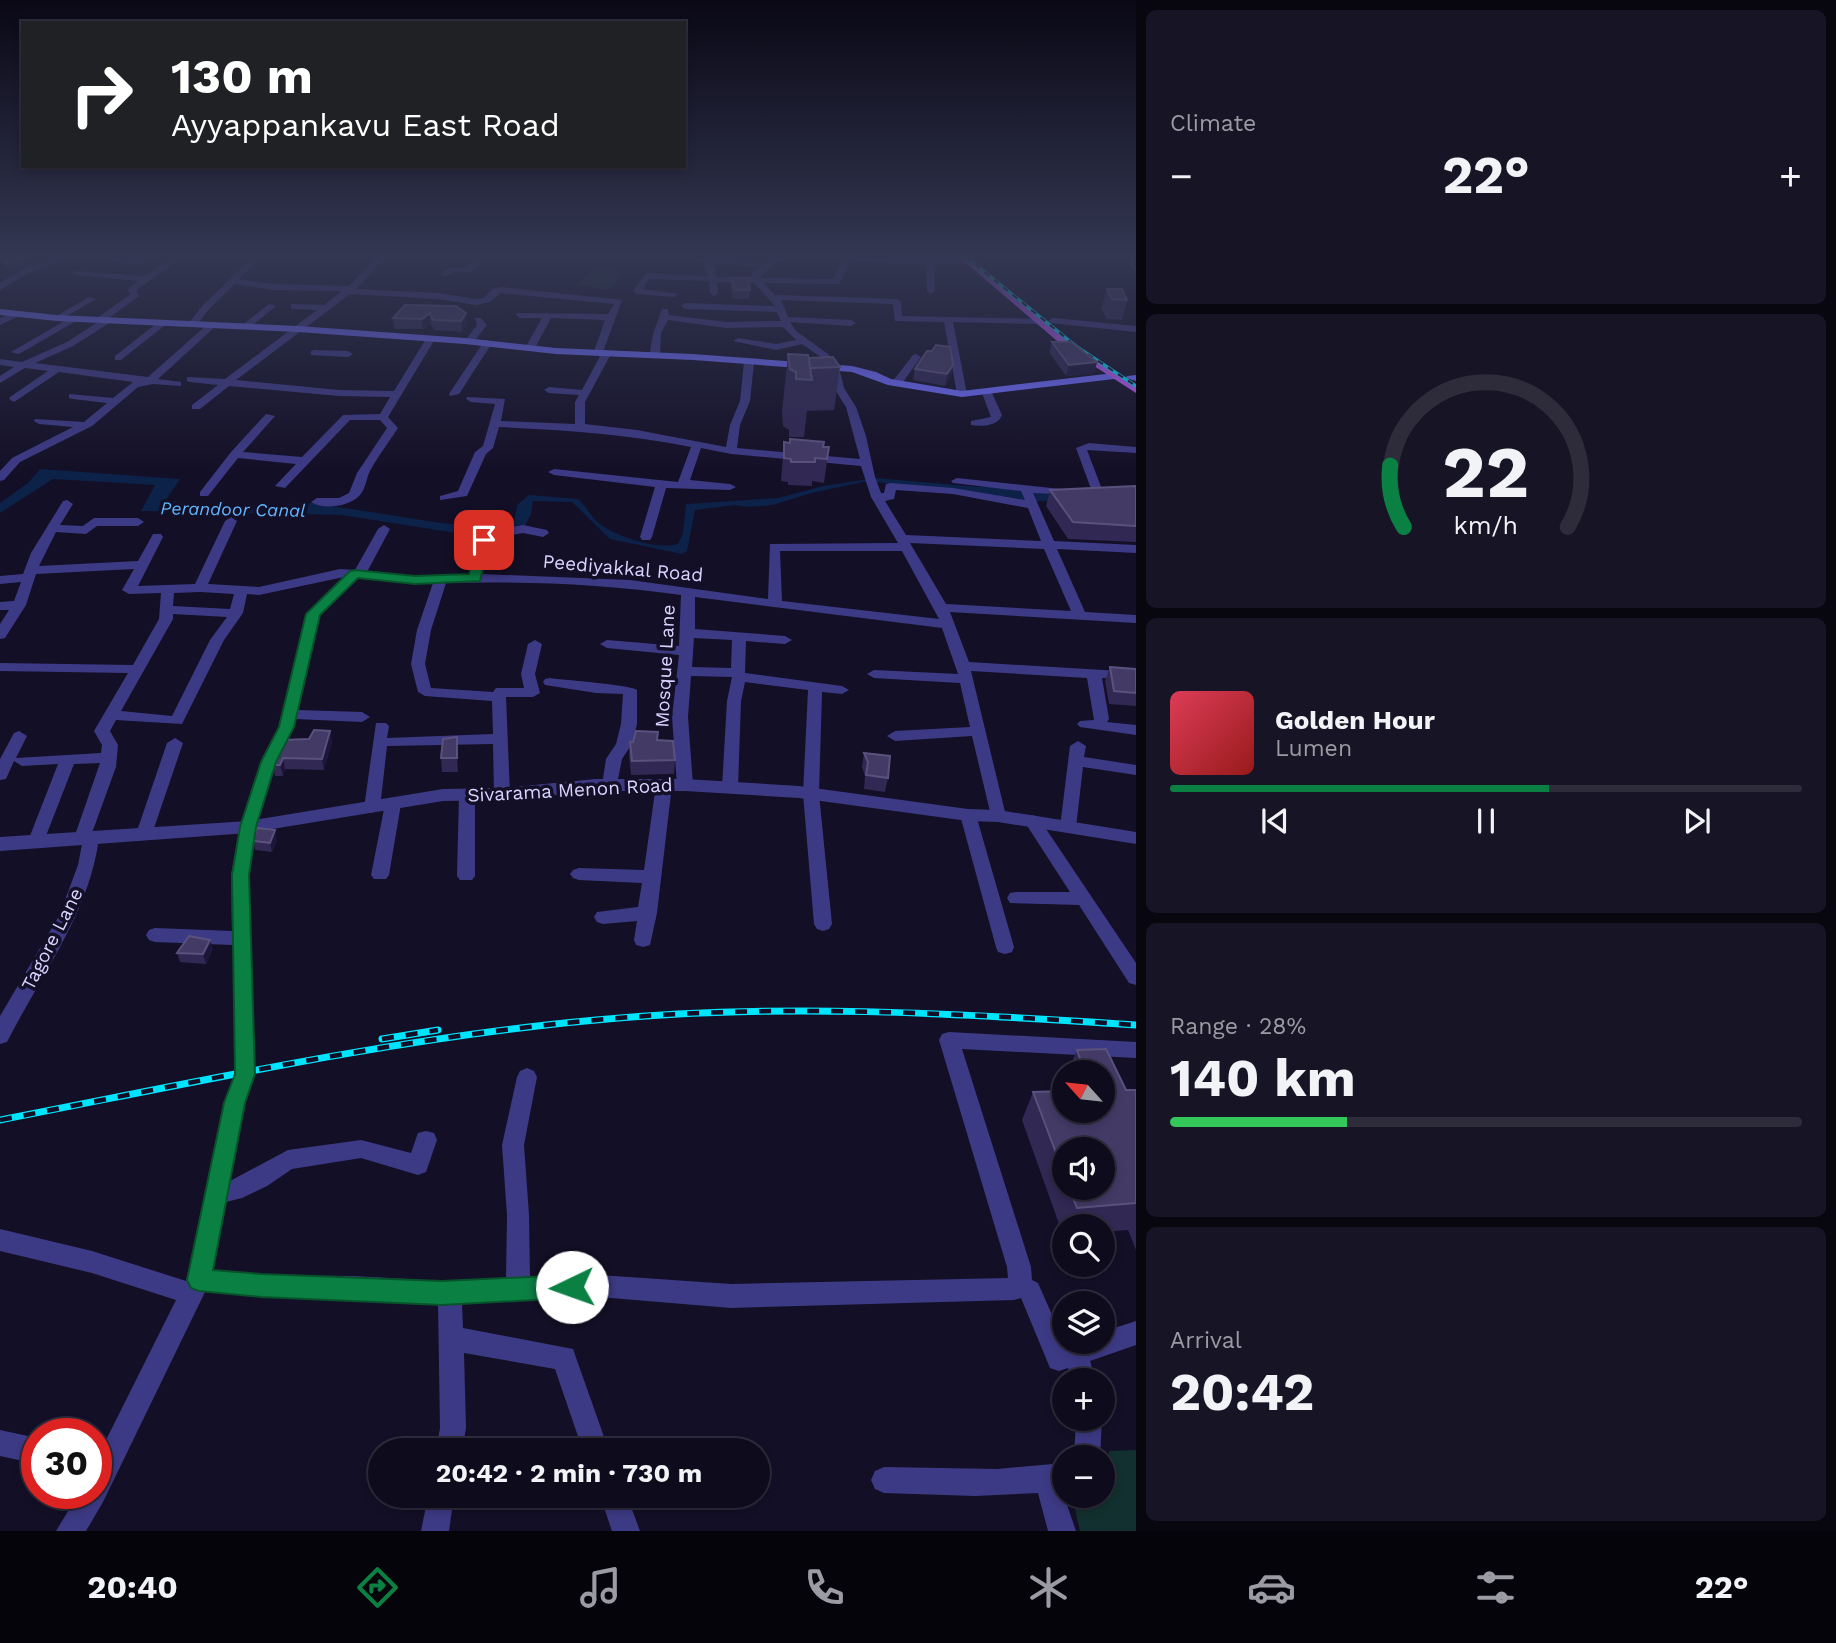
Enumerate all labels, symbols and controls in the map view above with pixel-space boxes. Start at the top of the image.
text: 130 m [171,47,313,105]
icon: right [56,49,147,140]
text: Ayyappankavu East Road [171,106,560,144]
text: Climate [1170,110,1256,137]
text: 22° [1442,145,1530,206]
text: − [1170,154,1193,198]
text: + [1779,154,1802,198]
text: 22 [1443,430,1529,516]
water label: Perandoor Canal [160,497,306,521]
pin [454,510,514,570]
text: km/h [1454,511,1518,540]
icon: arrive [465,521,503,559]
street label: Peediyakkal Road [542,550,704,586]
street label: Mosque Lane [650,604,680,728]
text: Golden Hour [1275,705,1435,735]
text: Lumen [1275,735,1352,762]
street label: Sivarama Menon Road [467,773,673,807]
icon: previous [1256,802,1294,840]
icon: pause [1467,802,1505,840]
icon: next [1678,802,1716,840]
street label: Tagore Lane [16,884,88,994]
text: Range · 28% [1170,1013,1306,1040]
text: 140 km [1170,1048,1356,1109]
north arrow [1052,1060,1115,1124]
map controls [1052,1060,1115,1508]
button: sound [1052,1137,1115,1200]
button: search [1052,1214,1115,1277]
position arrow [535,1250,609,1324]
button: layers [1052,1291,1115,1354]
text: Arrival [1170,1327,1242,1354]
text: 20:42 [1170,1362,1314,1423]
button: + [1052,1368,1115,1431]
speed limit sign: 30 [21,1418,112,1509]
button: − [1052,1445,1115,1508]
text: 20:42 · 2 min · 730 m [436,1458,702,1488]
icon: directions [353,1563,402,1612]
icon: music [576,1563,625,1612]
icon: phone [800,1563,849,1612]
icon: climate [1024,1563,1073,1612]
icon: car [1247,1563,1296,1612]
icon: filters [1471,1563,1520,1612]
text: 20:40 [87,1568,178,1606]
text: 22° [1695,1568,1749,1606]

